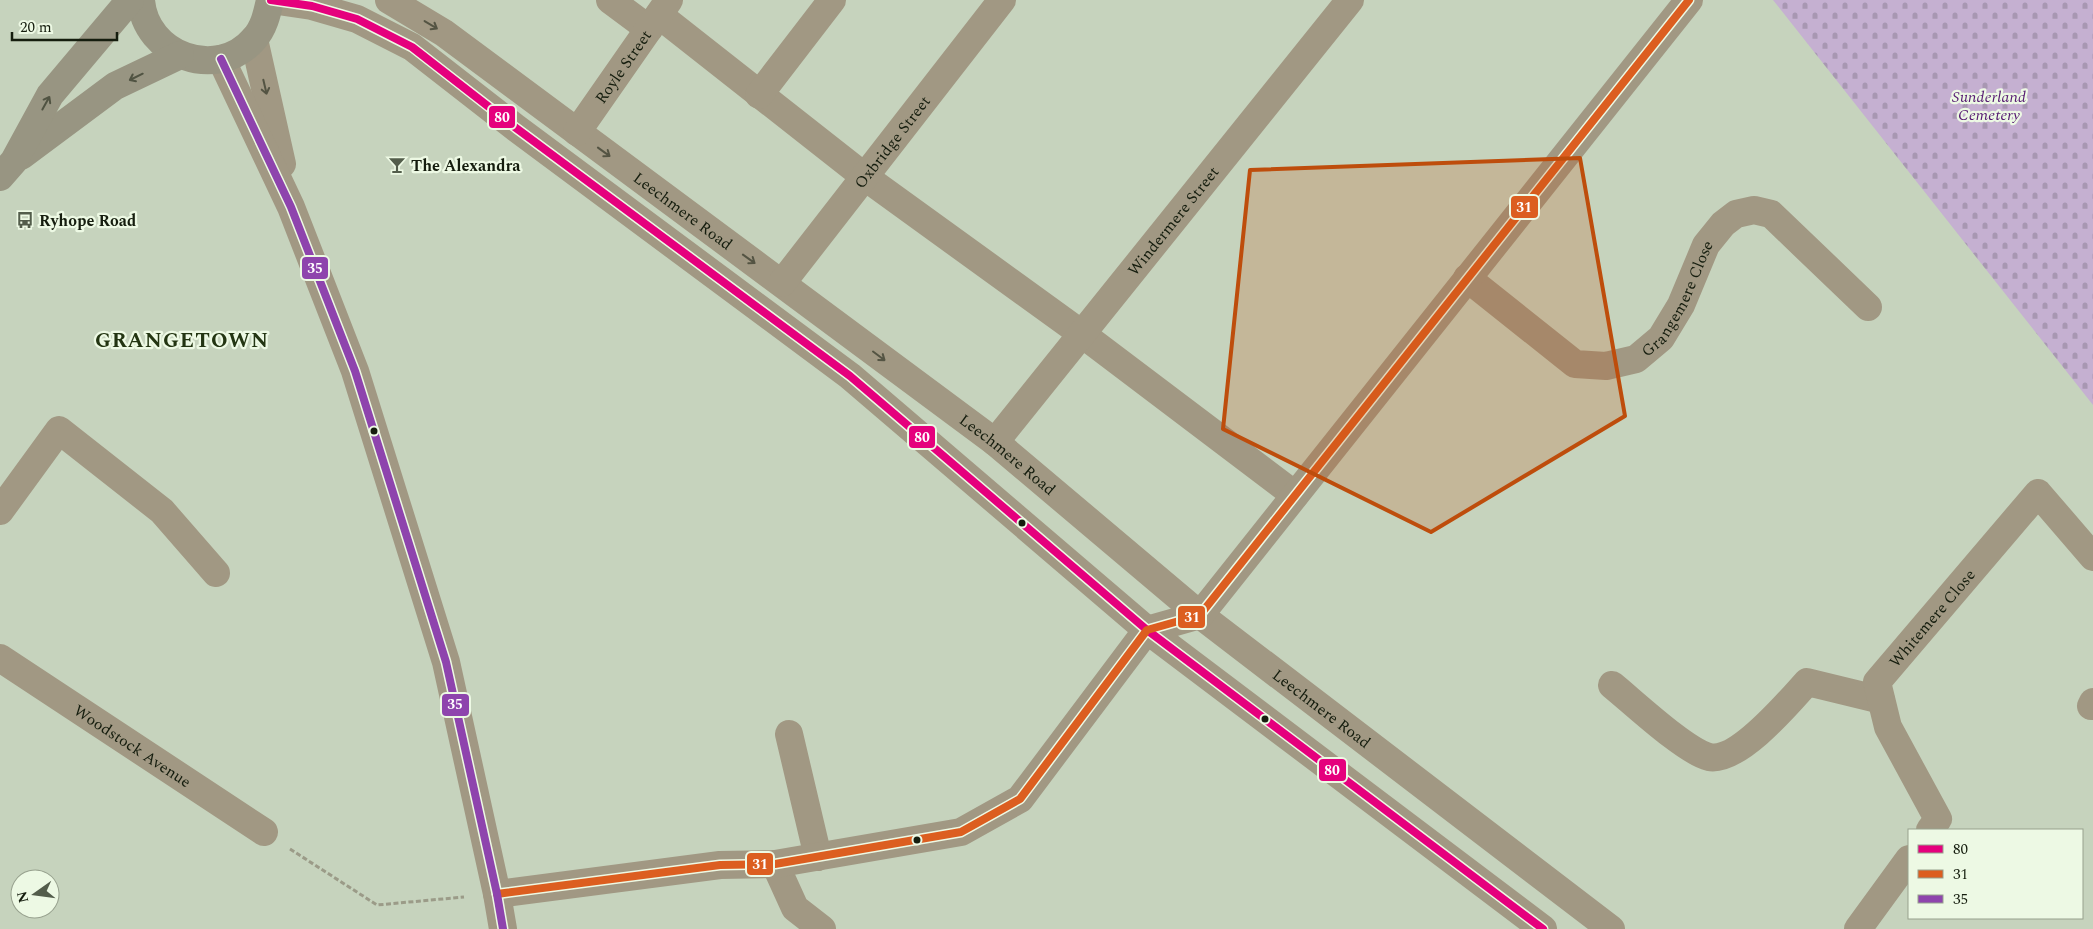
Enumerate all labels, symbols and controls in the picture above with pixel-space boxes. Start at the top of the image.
scale bar [12,10,118,42]
text: 20 m [20,16,52,39]
one-way arrow [423,21,437,31]
street label: Royle Street [589,25,658,109]
one-way arrow [129,72,144,82]
one-way arrow [261,78,270,94]
park label: Sunderland Cemetery [1952,85,2026,127]
street label: Oxbridge Street [849,90,937,194]
one-way arrow [42,96,51,111]
line badge: 80 [488,105,516,129]
text: 80 [494,107,510,128]
one-way arrow [597,147,610,158]
place label: The Alexandra [411,154,521,178]
bar icon: The Alexandra [387,155,407,175]
street label: Windermere Street [1122,161,1225,281]
street label: Leechmere Road [628,166,737,256]
line badge: 31 [1510,195,1539,219]
text: 31 [1516,197,1532,218]
place label: Ryhope Road [39,209,136,233]
bus stop icon: Ryhope Road [15,210,35,230]
street label: Grangemere Close [1636,235,1719,363]
one-way arrow [742,254,756,264]
line badge: 35 [301,256,329,280]
text: 35 [307,258,323,279]
district label: GRANGETOWN [95,325,269,357]
one-way arrow [872,351,886,361]
street label: Leechmere Road [954,408,1061,502]
line badge: 80 [908,425,936,449]
unlabelled marker [369,426,379,436]
text: 80 [914,427,930,448]
unlabelled marker [1017,518,1027,528]
street label: Whitemere Close [1884,564,1981,673]
line badge: 31 [1177,605,1206,629]
text: 31 [1184,607,1200,628]
street label: Leechmere Road [1267,663,1376,754]
line badge: 35 [441,693,470,717]
text: 35 [447,694,463,715]
street label: Woodstock Avenue [69,699,196,794]
unlabelled marker [1260,714,1270,724]
line badge: 80 [1318,758,1347,782]
text: 80 [1324,760,1340,781]
legend [1908,829,2083,919]
unlabelled marker [912,835,922,845]
text: 80 [1953,838,1968,861]
line badge: 31 [746,852,774,876]
text: 31 [752,854,768,875]
text: 31 [1953,863,1968,886]
north arrow [10,869,60,919]
text: 35 [1953,888,1968,911]
text: N [11,889,34,905]

